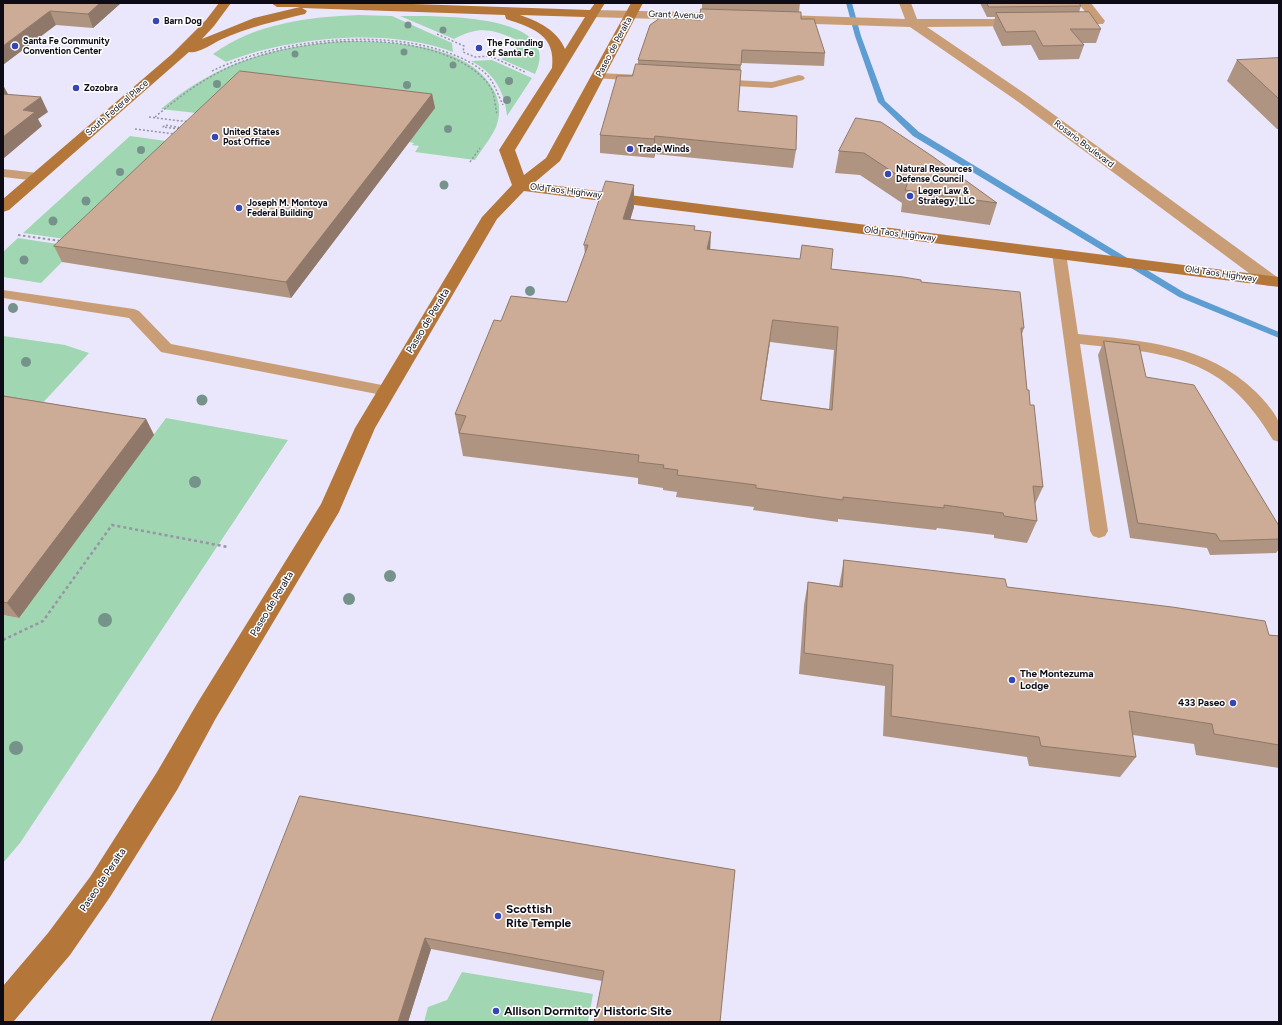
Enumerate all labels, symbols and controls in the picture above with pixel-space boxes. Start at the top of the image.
street label: Grant Avenue [648,9,704,21]
street label: Paseo de Peralta [594,15,634,79]
marker: Barn Dog [151,16,161,26]
place label: Barn Dog [164,16,202,26]
place label: Santa Fe Community Convention Center [23,36,110,57]
place label: The Founding of Santa Fe [487,38,543,59]
marker: Santa Fe Community Convention Center [10,41,20,51]
marker: The Founding of Santa Fe [474,43,484,53]
street label: South Federal Place [83,78,151,138]
marker: Zozobra [71,83,81,93]
place label: Zozobra [84,83,118,93]
street label: Rosario Boulevard [1052,118,1116,170]
place label: United States Post Office [223,127,279,148]
marker: United States Post Office [210,132,220,142]
marker: Trade Winds [625,144,635,154]
place label: Trade Winds [638,144,689,154]
place label: Natural Resources Defense Council [896,164,972,185]
marker: Natural Resources Defense Council [883,169,893,179]
street label: Old Taos Highway [529,181,603,201]
place label: Leger Law & Strategy, LLC [918,186,975,207]
marker: Leger Law & Strategy, LLC [905,191,915,201]
place label: Joseph M. Montoya Federal Building [247,198,328,219]
marker: Joseph M. Montoya Federal Building [234,203,244,213]
street label: Old Taos Highway [863,224,937,244]
street label: Old Taos Highway [1184,264,1258,284]
street label: Paseo de Peralta [404,286,452,356]
street label: Paseo de Peralta [248,569,296,639]
place label: The Montezuma Lodge [1020,668,1093,692]
marker: The Montezuma Lodge [1007,675,1017,685]
place label: 433 Paseo [1178,697,1225,709]
marker: 433 Paseo [1228,698,1238,708]
street label: Paseo de Peralta [77,846,129,914]
place label: Scottish Rite Temple [506,902,571,930]
marker: Scottish Rite Temple [493,911,503,921]
place label: Allison Dormitory Historic Site [504,1004,672,1018]
marker: Allison Dormitory Historic Site [491,1006,501,1016]

